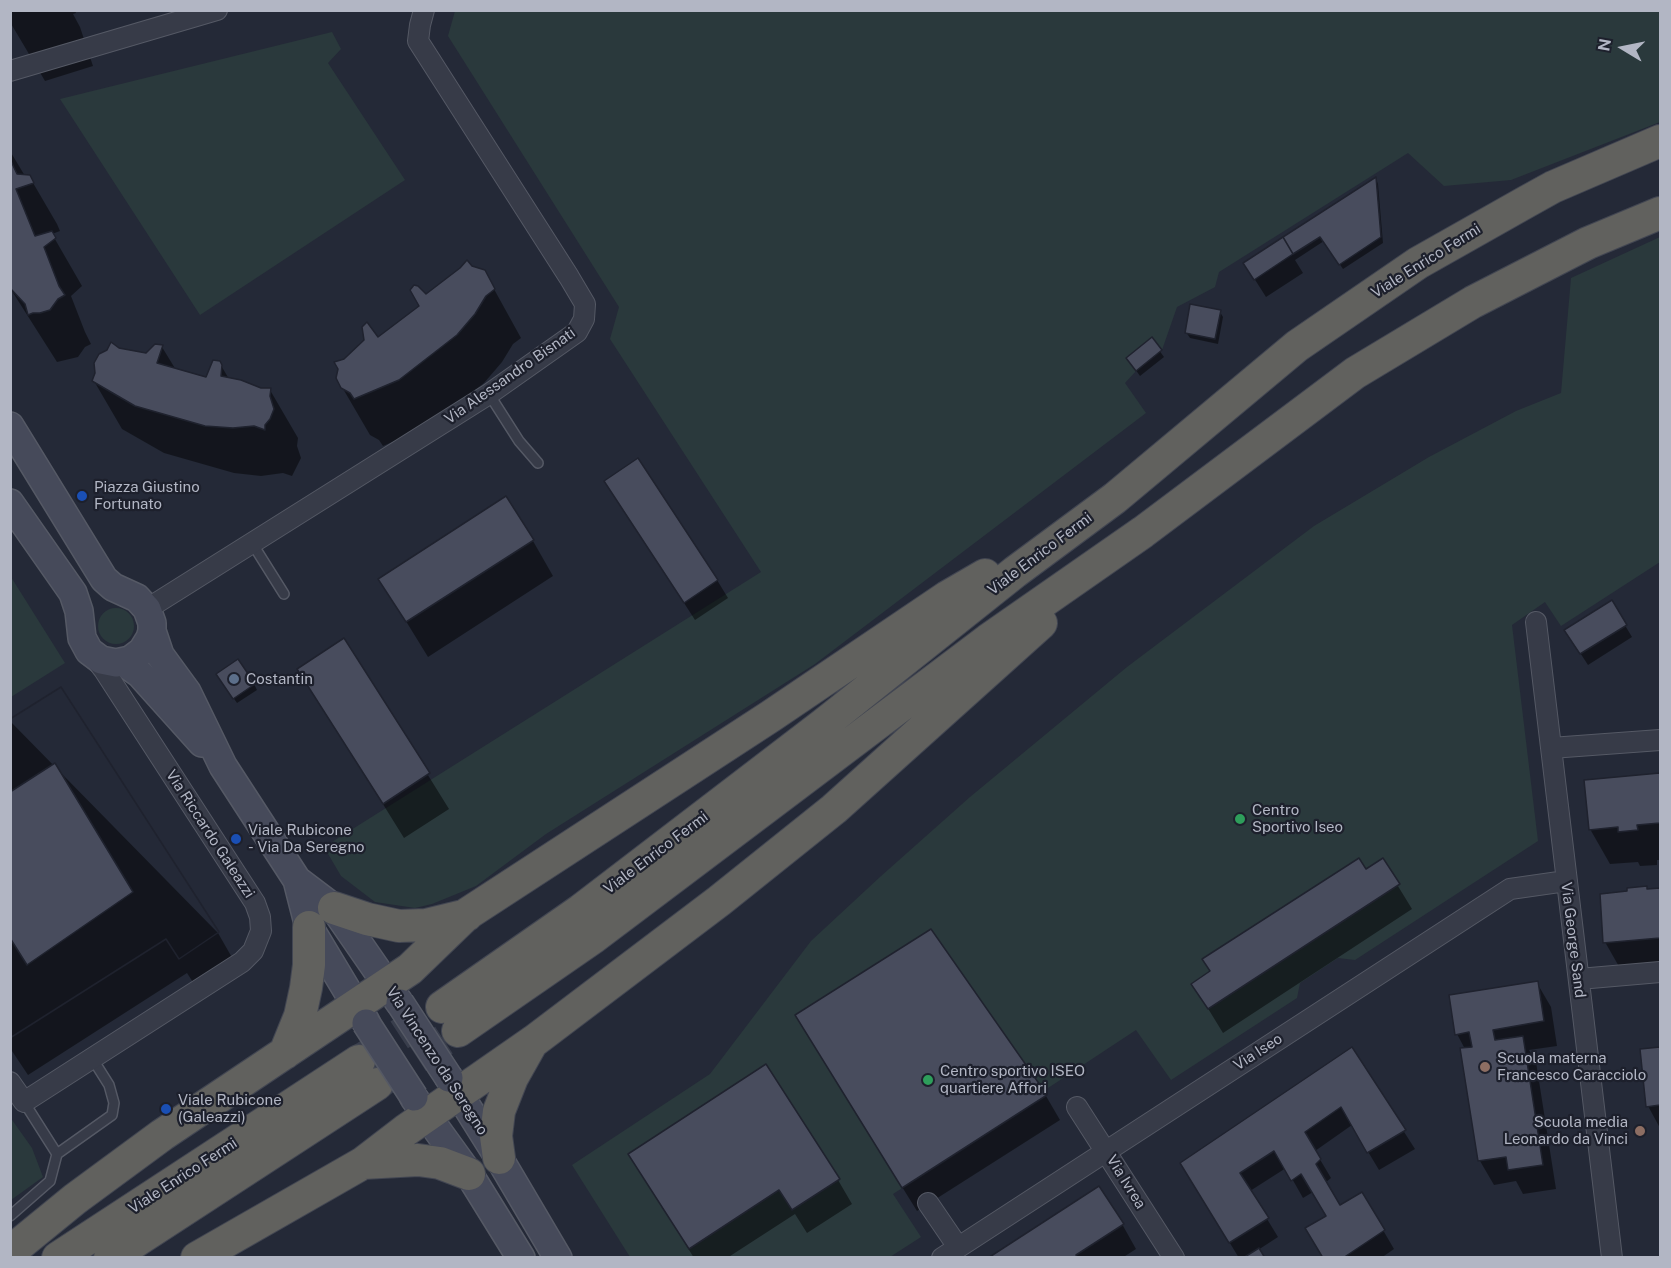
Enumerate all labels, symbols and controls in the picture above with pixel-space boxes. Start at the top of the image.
north arrow [1593,18,1653,78]
text: N [1594,37,1615,53]
street label: Viale Enrico Fermi [1368,220,1484,302]
street label: Via Alessandro Bisnati [441,324,579,428]
place label: Piazza Giustino Fortunato [94,478,200,513]
marker: Piazza Giustino Fortunato [75,489,89,503]
street label: Viale Enrico Fermi [984,509,1096,599]
place label: Costantin [246,670,313,688]
marker: Costantin [227,672,241,686]
street label: Via Riccardo Galeazzi [162,767,258,901]
place label: Centro Sportivo Iseo [1252,801,1343,836]
street label: Viale Enrico Fermi [600,808,712,898]
marker: Centro Sportivo Iseo [1233,812,1247,826]
place label: Viale Rubicone - Via Da Seregno [248,821,365,856]
marker: Viale Rubicone - Via Da Seregno [229,832,243,846]
street label: Via George Sand [1557,881,1589,999]
street label: Via Vincenzo da Seregno [382,984,492,1138]
street label: Via Iseo [1230,1030,1286,1074]
place label: Scuola materna Francesco Caracciolo [1497,1049,1646,1084]
marker: Scuola materna Francesco Caracciolo [1478,1060,1492,1074]
place label: Centro sportivo ISEO quartiere Affori [940,1062,1085,1097]
marker: Centro sportivo ISEO quartiere Affori [921,1073,935,1087]
place label: Viale Rubicone (Galeazzi) [178,1091,282,1126]
marker: Viale Rubicone (Galeazzi) [159,1102,173,1116]
place label: Scuola media Leonardo da Vinci [1504,1113,1628,1148]
marker: Scuola media Leonardo da Vinci [1633,1124,1647,1138]
street label: Viale Enrico Fermi [125,1134,241,1218]
street label: Via Ivrea [1102,1152,1150,1212]

